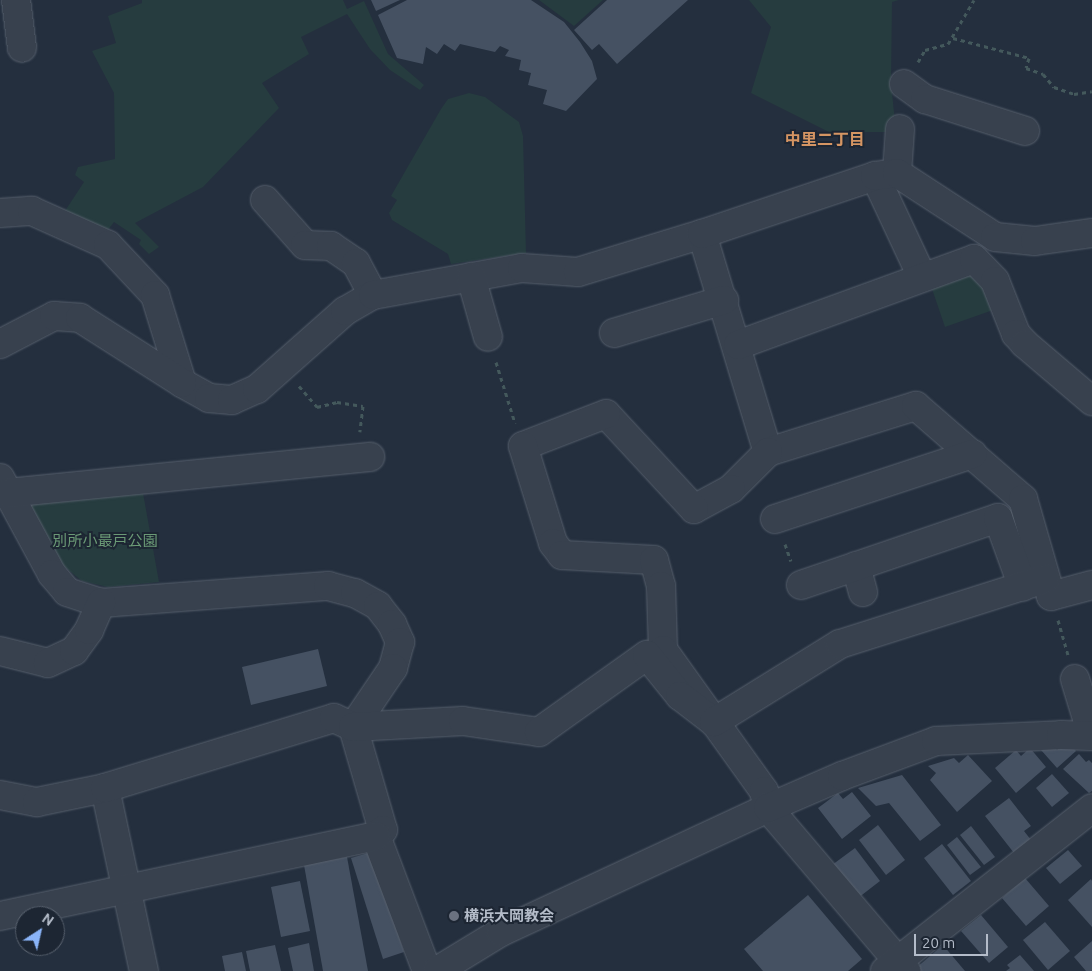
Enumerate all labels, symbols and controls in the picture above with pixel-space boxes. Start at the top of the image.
district label: 中里二丁目 [785,129,865,149]
park label: 別所小最戸公園 [53,532,157,550]
north arrow [15,906,65,956]
place label: 横浜大岡教会 [464,907,554,925]
text: N [39,910,57,929]
marker: 横浜大岡教会 [448,910,460,922]
scale bar [917,924,991,956]
text: 20 m [922,934,955,951]

